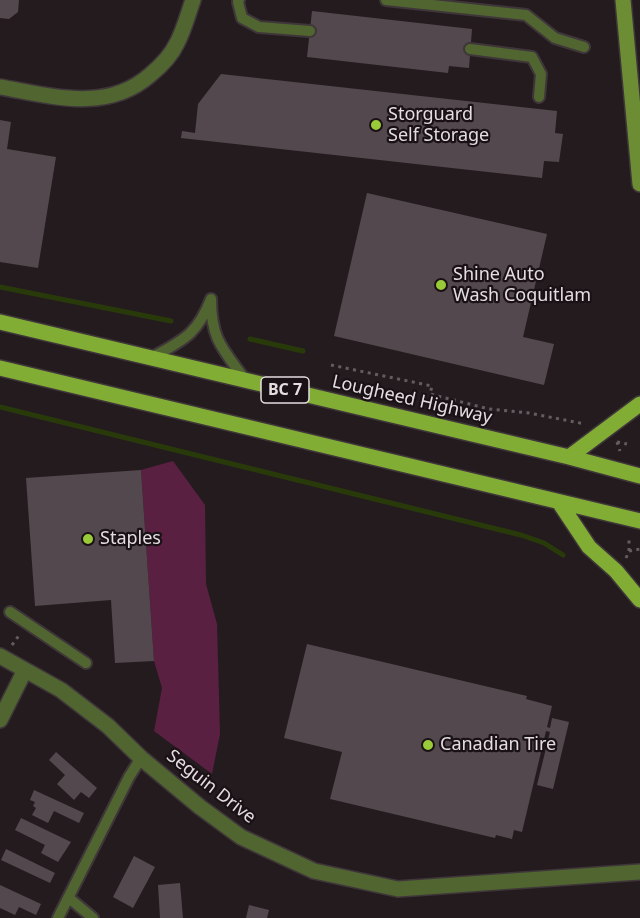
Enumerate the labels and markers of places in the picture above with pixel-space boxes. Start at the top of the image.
place label: Storguard Self Storage [388,104,489,146]
marker: Storguard Self Storage [369,118,383,132]
place label: Shine Auto Wash Coquitlam [453,264,591,306]
marker: Shine Auto Wash Coquitlam [434,278,448,292]
place label: Staples [100,528,161,550]
marker: Staples [81,532,95,546]
place label: Canadian Tire [440,734,556,756]
marker: Canadian Tire [421,738,435,752]

